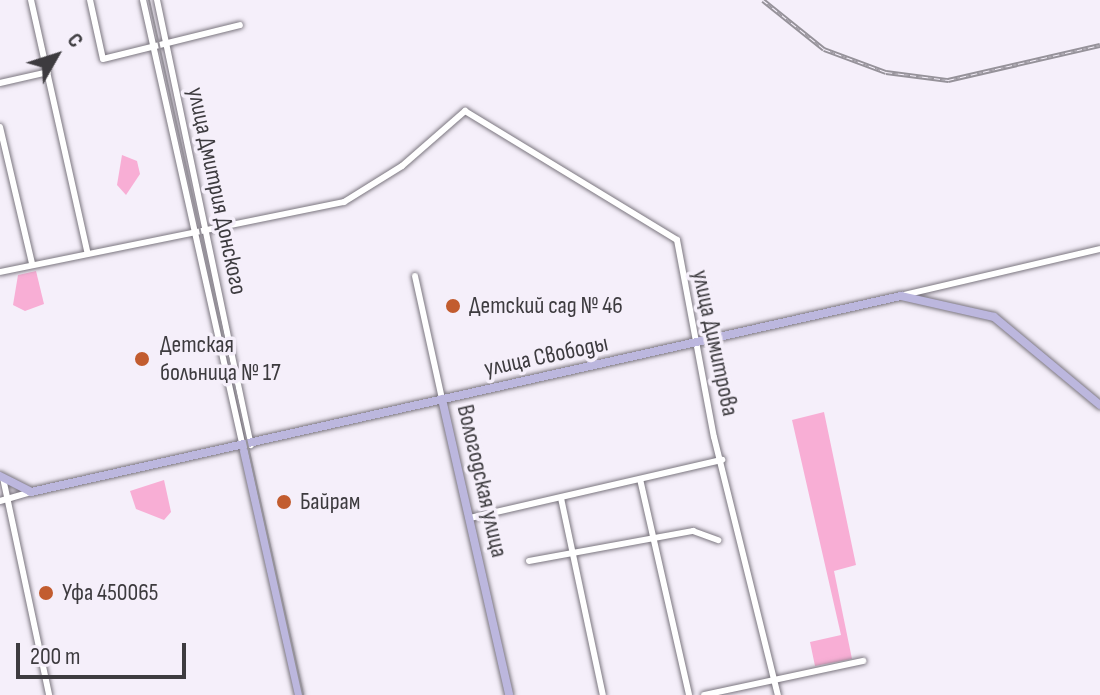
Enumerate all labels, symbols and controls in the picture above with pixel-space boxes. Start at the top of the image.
north arrow [16,16,96,96]
text: С [61,28,89,53]
street label: улица Дмитрия Донского [181,85,253,297]
street label: улица Димитрова [685,267,745,419]
place label: Детский сад № 46 [469,292,623,320]
marker: Детский сад № 46 [444,297,462,315]
street label: улица Свободы [481,329,611,383]
place label: Детская больница № 17 [160,331,281,387]
marker: Детская больница № 17 [131,348,153,370]
street label: Вологодская улица [450,402,514,560]
place label: Байрам [300,488,361,516]
marker: Байрам [275,493,293,511]
place label: Уфа 450065 [62,579,158,607]
marker: Уфа 450065 [37,584,55,602]
scale bar [20,627,190,677]
text: 200 m [30,642,81,671]

